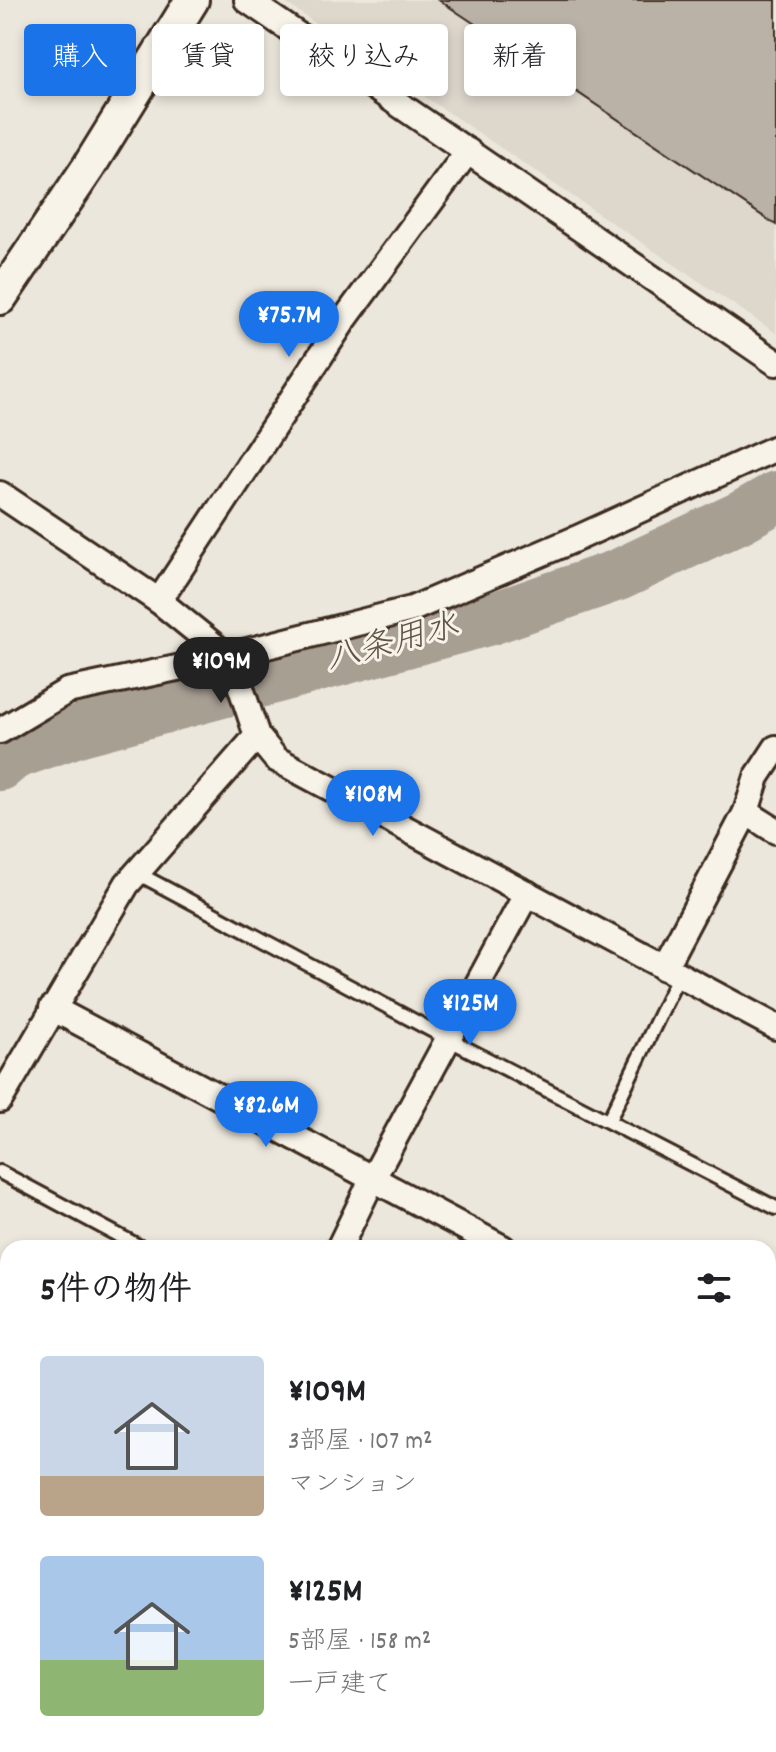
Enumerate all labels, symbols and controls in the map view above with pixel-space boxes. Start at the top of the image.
chip: 購入 [24,24,136,96]
chip: 賃貸 [152,24,264,96]
chip: 絞り込み [280,24,448,96]
chip: 新着 [464,24,576,96]
pin: ¥75.7M [224,291,354,359]
text: ¥75.7M [257,298,321,335]
water label: 八条用水 [321,604,465,686]
pin: ¥109M [165,637,277,705]
text: ¥109M [191,644,251,681]
pin: ¥108M [317,770,429,838]
text: ¥108M [344,777,402,814]
pin: ¥125M [414,979,526,1047]
text: ¥125M [442,986,498,1023]
pin: ¥82.6M [201,1081,331,1149]
text: ¥82.6M [233,1088,299,1125]
icon: filters [692,1266,736,1310]
text: 5件の物件 [40,1268,192,1317]
text: ¥109M [288,1369,366,1418]
icon: home [104,1388,200,1484]
text: 3部屋 · 107 m² [288,1424,433,1461]
text: マンション [288,1467,417,1504]
text: ¥125M [288,1569,362,1618]
icon: home [104,1588,200,1684]
text: 5部屋 · 158 m² [288,1624,431,1661]
text: 一戸建て [288,1667,392,1704]

